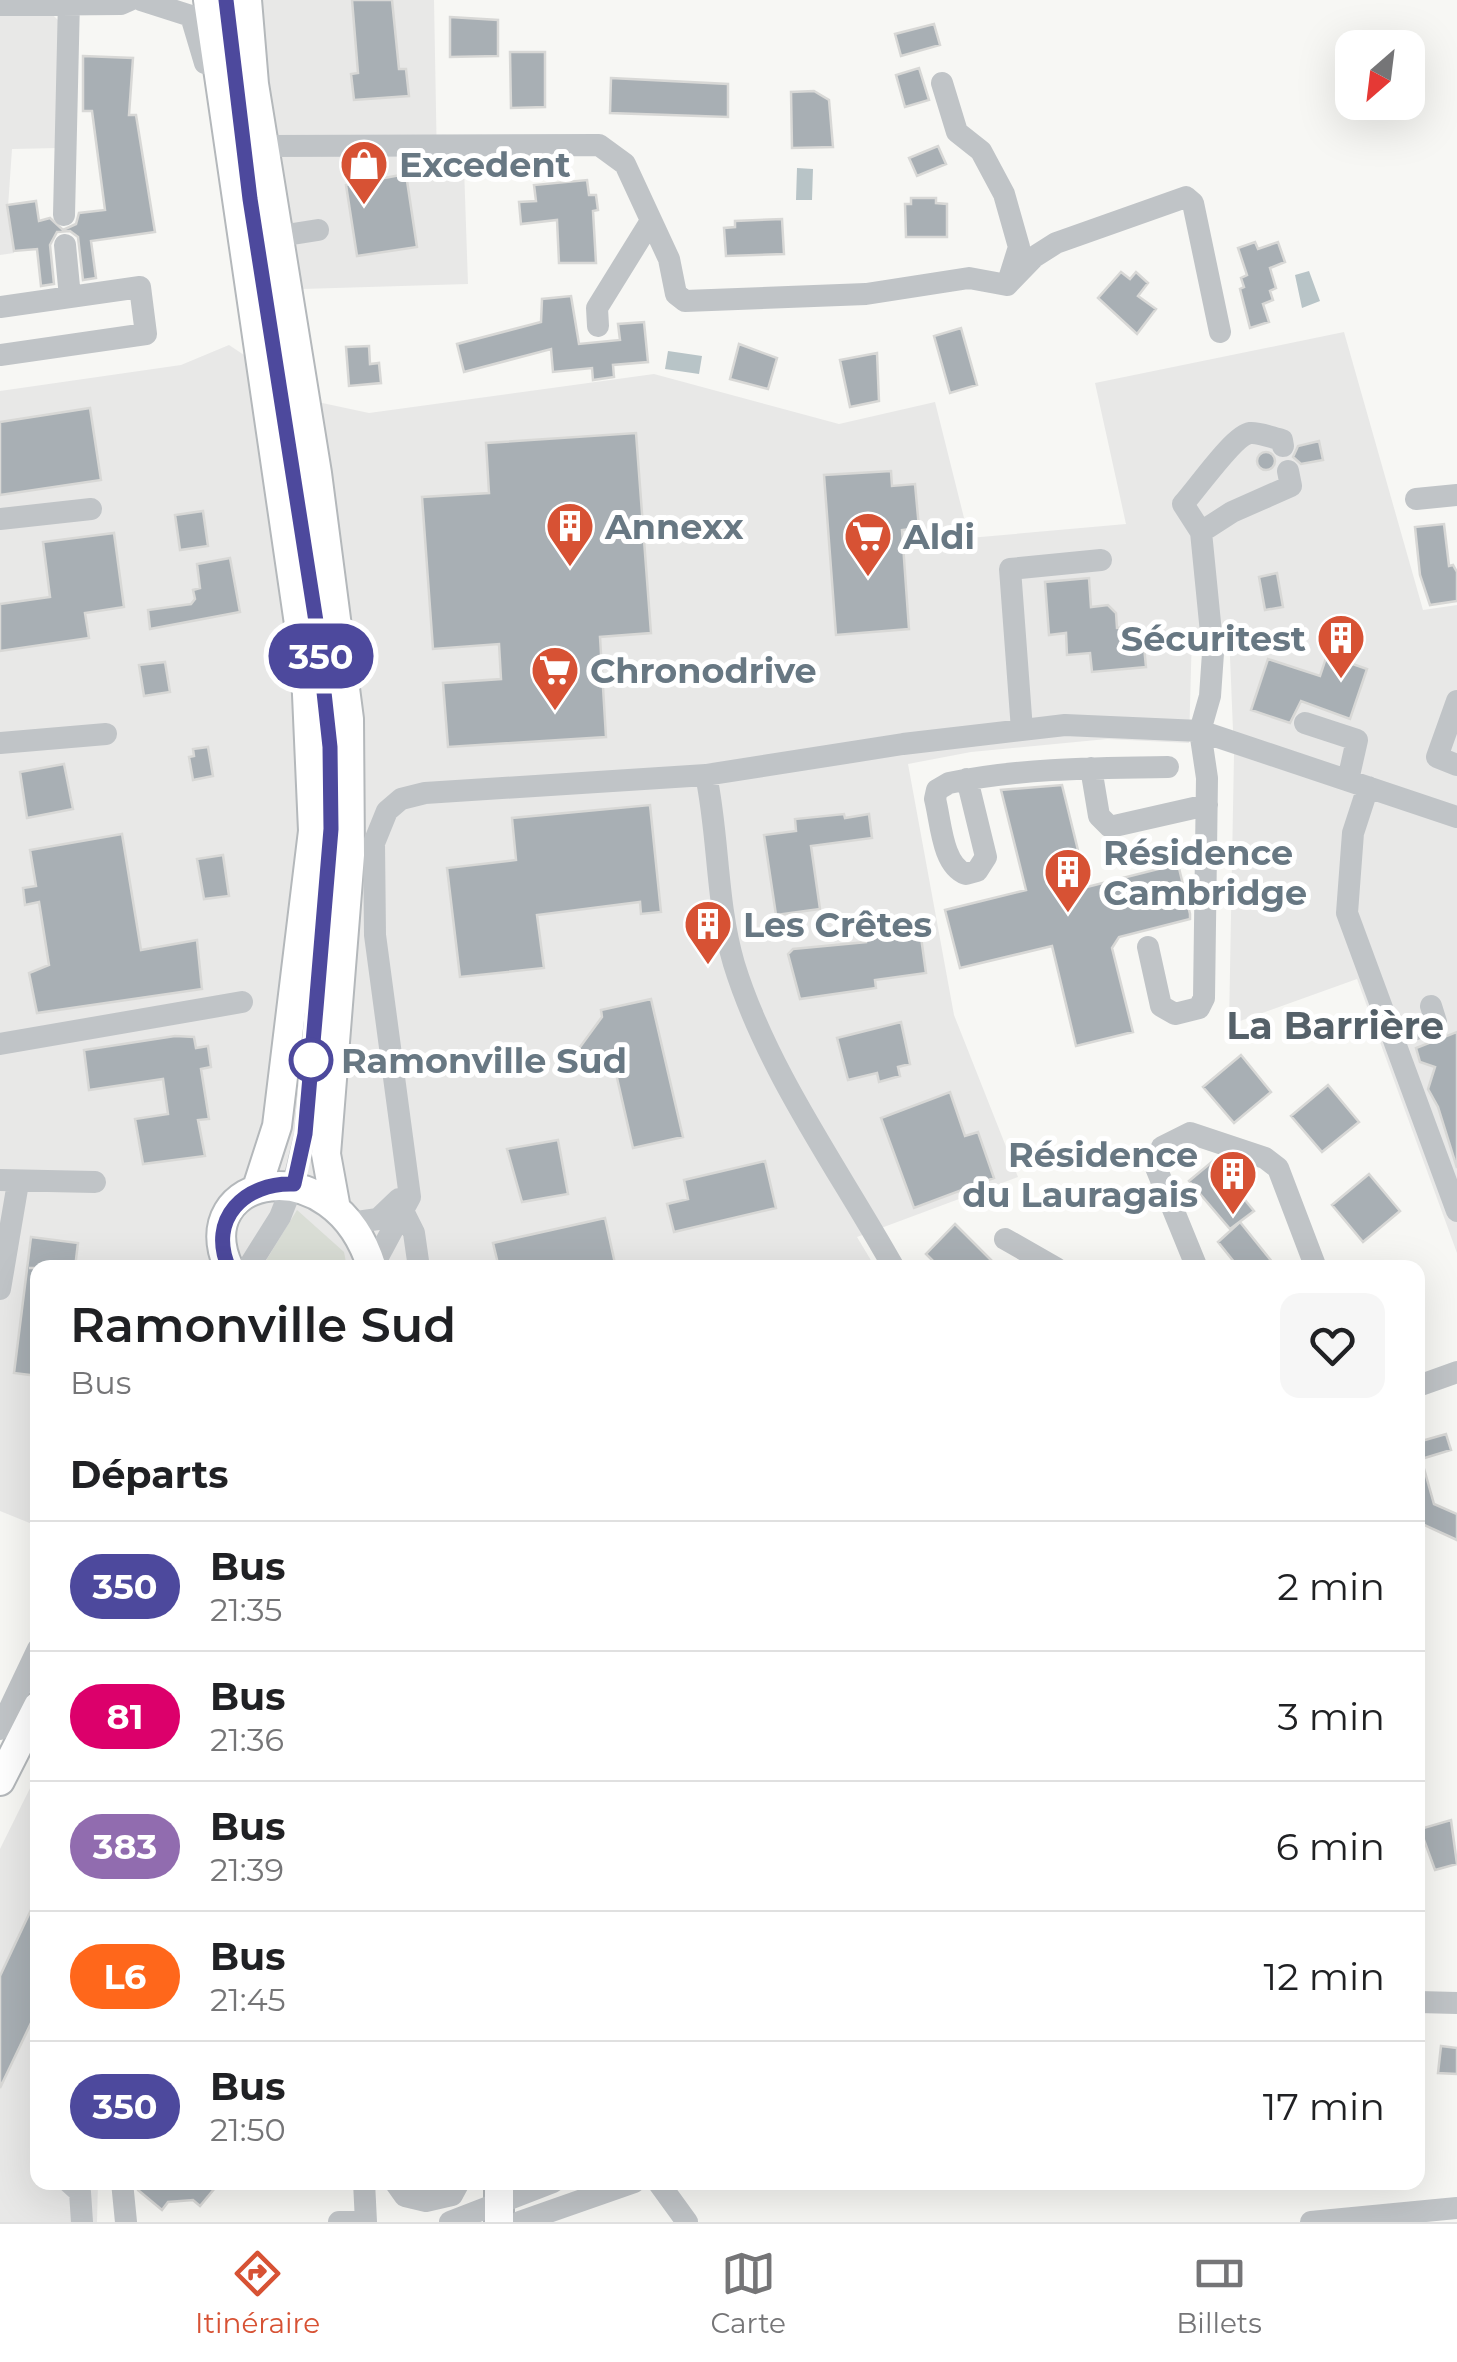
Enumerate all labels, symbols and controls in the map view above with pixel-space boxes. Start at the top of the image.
north arrow [1335,30,1425,120]
map controls [1335,30,1425,120]
shop icon: Excedent [338,138,390,206]
place label: Excedent [399,143,571,186]
building icon: Annexx [544,500,596,568]
place label: Annexx [604,505,744,548]
supermarket icon: Aldi [842,510,894,578]
place label: Aldi [902,515,975,558]
building icon: Sécuritest [1315,612,1367,680]
place label: Sécuritest [1121,617,1306,660]
line badge: 350 [264,624,378,688]
text: 350 [289,635,353,678]
supermarket icon: Chronodrive [529,644,581,712]
place label: Chronodrive [590,649,817,692]
place label: Résidence Cambridge [1103,831,1307,914]
building icon: Résidence Cambridge [1042,846,1094,914]
building icon: Les Crêtes [682,898,734,966]
place label: Les Crêtes [743,903,932,946]
district label: La Barrière [1226,1002,1444,1049]
marker: Ramonville Sud [290,1039,332,1081]
place label: Ramonville Sud [341,1039,627,1082]
place label: Résidence du Lauragais [962,1133,1198,1216]
building icon: Résidence du Lauragais [1207,1148,1259,1216]
button: heart [1280,1293,1385,1398]
text: Ramonville Sud [70,1296,456,1354]
text: Bus [70,1363,131,1402]
text: Départs [70,1451,228,1498]
text: Bus [210,1543,285,1590]
text: 2 min [1277,1563,1385,1610]
text: 350 [93,1565,157,1608]
text: 21:35 [210,1590,282,1629]
text: Bus [210,1673,285,1720]
text: 3 min [1277,1693,1385,1740]
text: 81 [107,1695,143,1738]
text: 21:36 [210,1720,284,1759]
text: Bus [210,1803,285,1850]
text: 6 min [1276,1823,1385,1870]
text: 383 [93,1825,157,1868]
text: 21:39 [210,1850,284,1889]
text: Bus [210,1933,285,1980]
text: 12 min [1264,1953,1385,2000]
text: L6 [104,1955,146,1998]
text: 21:45 [210,1980,286,2019]
text: Bus [210,2063,285,2110]
text: 17 min [1263,2083,1385,2130]
text: 350 [93,2085,157,2128]
text: 21:50 [210,2110,286,2149]
tab: Itinéraire [195,2246,320,2340]
tab: Carte [710,2246,786,2340]
tab: Billets [1176,2246,1262,2340]

